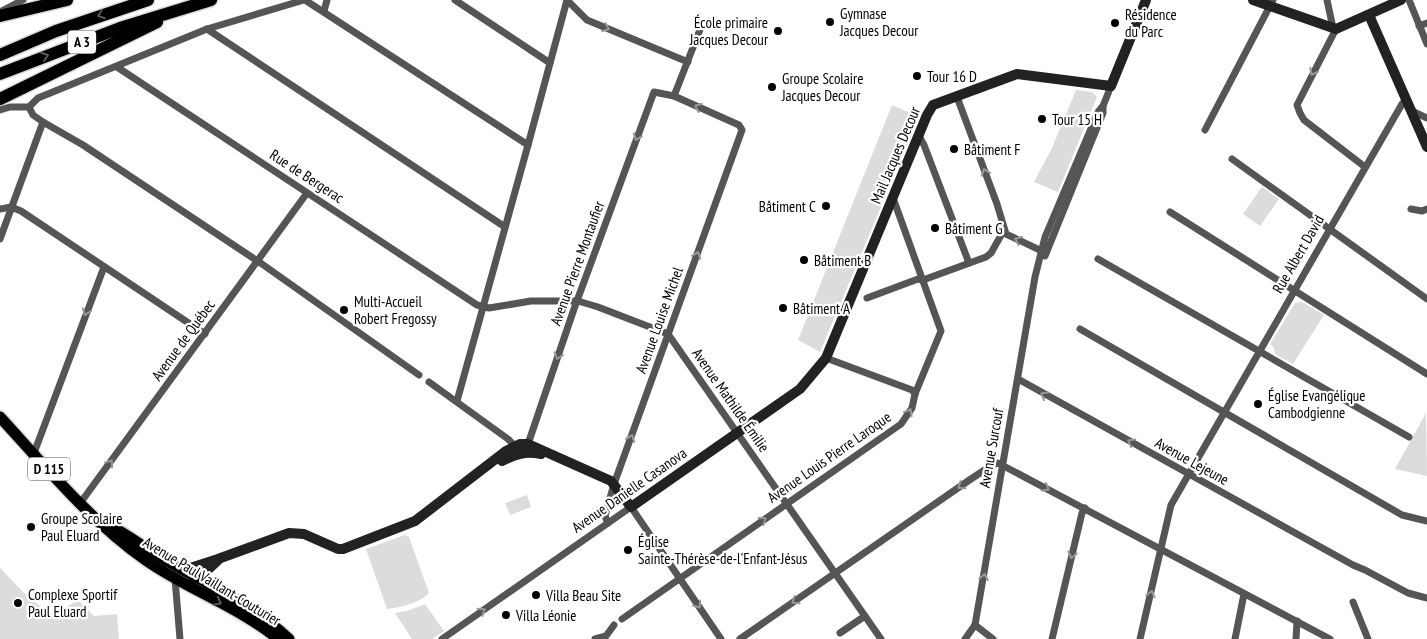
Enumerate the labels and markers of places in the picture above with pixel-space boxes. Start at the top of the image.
place label: Gymnase Jacques Decour [839,4,919,40]
place label: Résidence du Parc [1125,5,1177,41]
place label: École primaire Jacques Decour [689,13,769,49]
marker: Gymnase Jacques Decour [824,16,836,28]
marker: Résidence du Parc [1109,17,1121,29]
marker: École primaire Jacques Decour [772,25,784,37]
place label: Tour 16 D [927,67,977,86]
place label: Groupe Scolaire Jacques Decour [781,69,863,105]
marker: Tour 16 D [911,70,923,82]
marker: Groupe Scolaire Jacques Decour [766,81,778,93]
place label: Tour 15 H [1052,110,1102,129]
marker: Tour 15 H [1036,113,1048,125]
place label: Bâtiment F [964,140,1021,159]
marker: Bâtiment F [948,143,960,155]
place label: Bâtiment C [759,197,816,216]
marker: Bâtiment C [820,200,832,212]
place label: Bâtiment G [945,219,1003,238]
marker: Bâtiment G [929,222,941,234]
place label: Bâtiment B [814,251,871,270]
marker: Bâtiment B [798,254,810,266]
place label: Multi-Accueil Robert Fregossy [354,292,437,328]
place label: Bâtiment A [793,299,851,318]
marker: Bâtiment A [777,302,789,314]
marker: Multi-Accueil Robert Fregossy [338,304,350,316]
place label: Église Evangélique Cambodgienne [1268,386,1366,422]
marker: Église Evangélique Cambodgienne [1252,398,1264,410]
place label: Groupe Scolaire Paul Eluard [41,509,122,545]
marker: Groupe Scolaire Paul Eluard [25,521,37,533]
place label: Église Sainte-Thérèse-de-l'Enfant-Jésus [638,532,807,568]
marker: Église Sainte-Thérèse-de-l'Enfant-Jésus [622,544,634,556]
place label: Complexe Sportif Paul Eluard [28,585,118,621]
place label: Villa Beau Site [545,586,621,605]
marker: Villa Beau Site [530,589,542,601]
marker: Complexe Sportif Paul Eluard [12,597,24,609]
place label: Villa Léonie [515,606,577,625]
marker: Villa Léonie [500,609,512,621]

